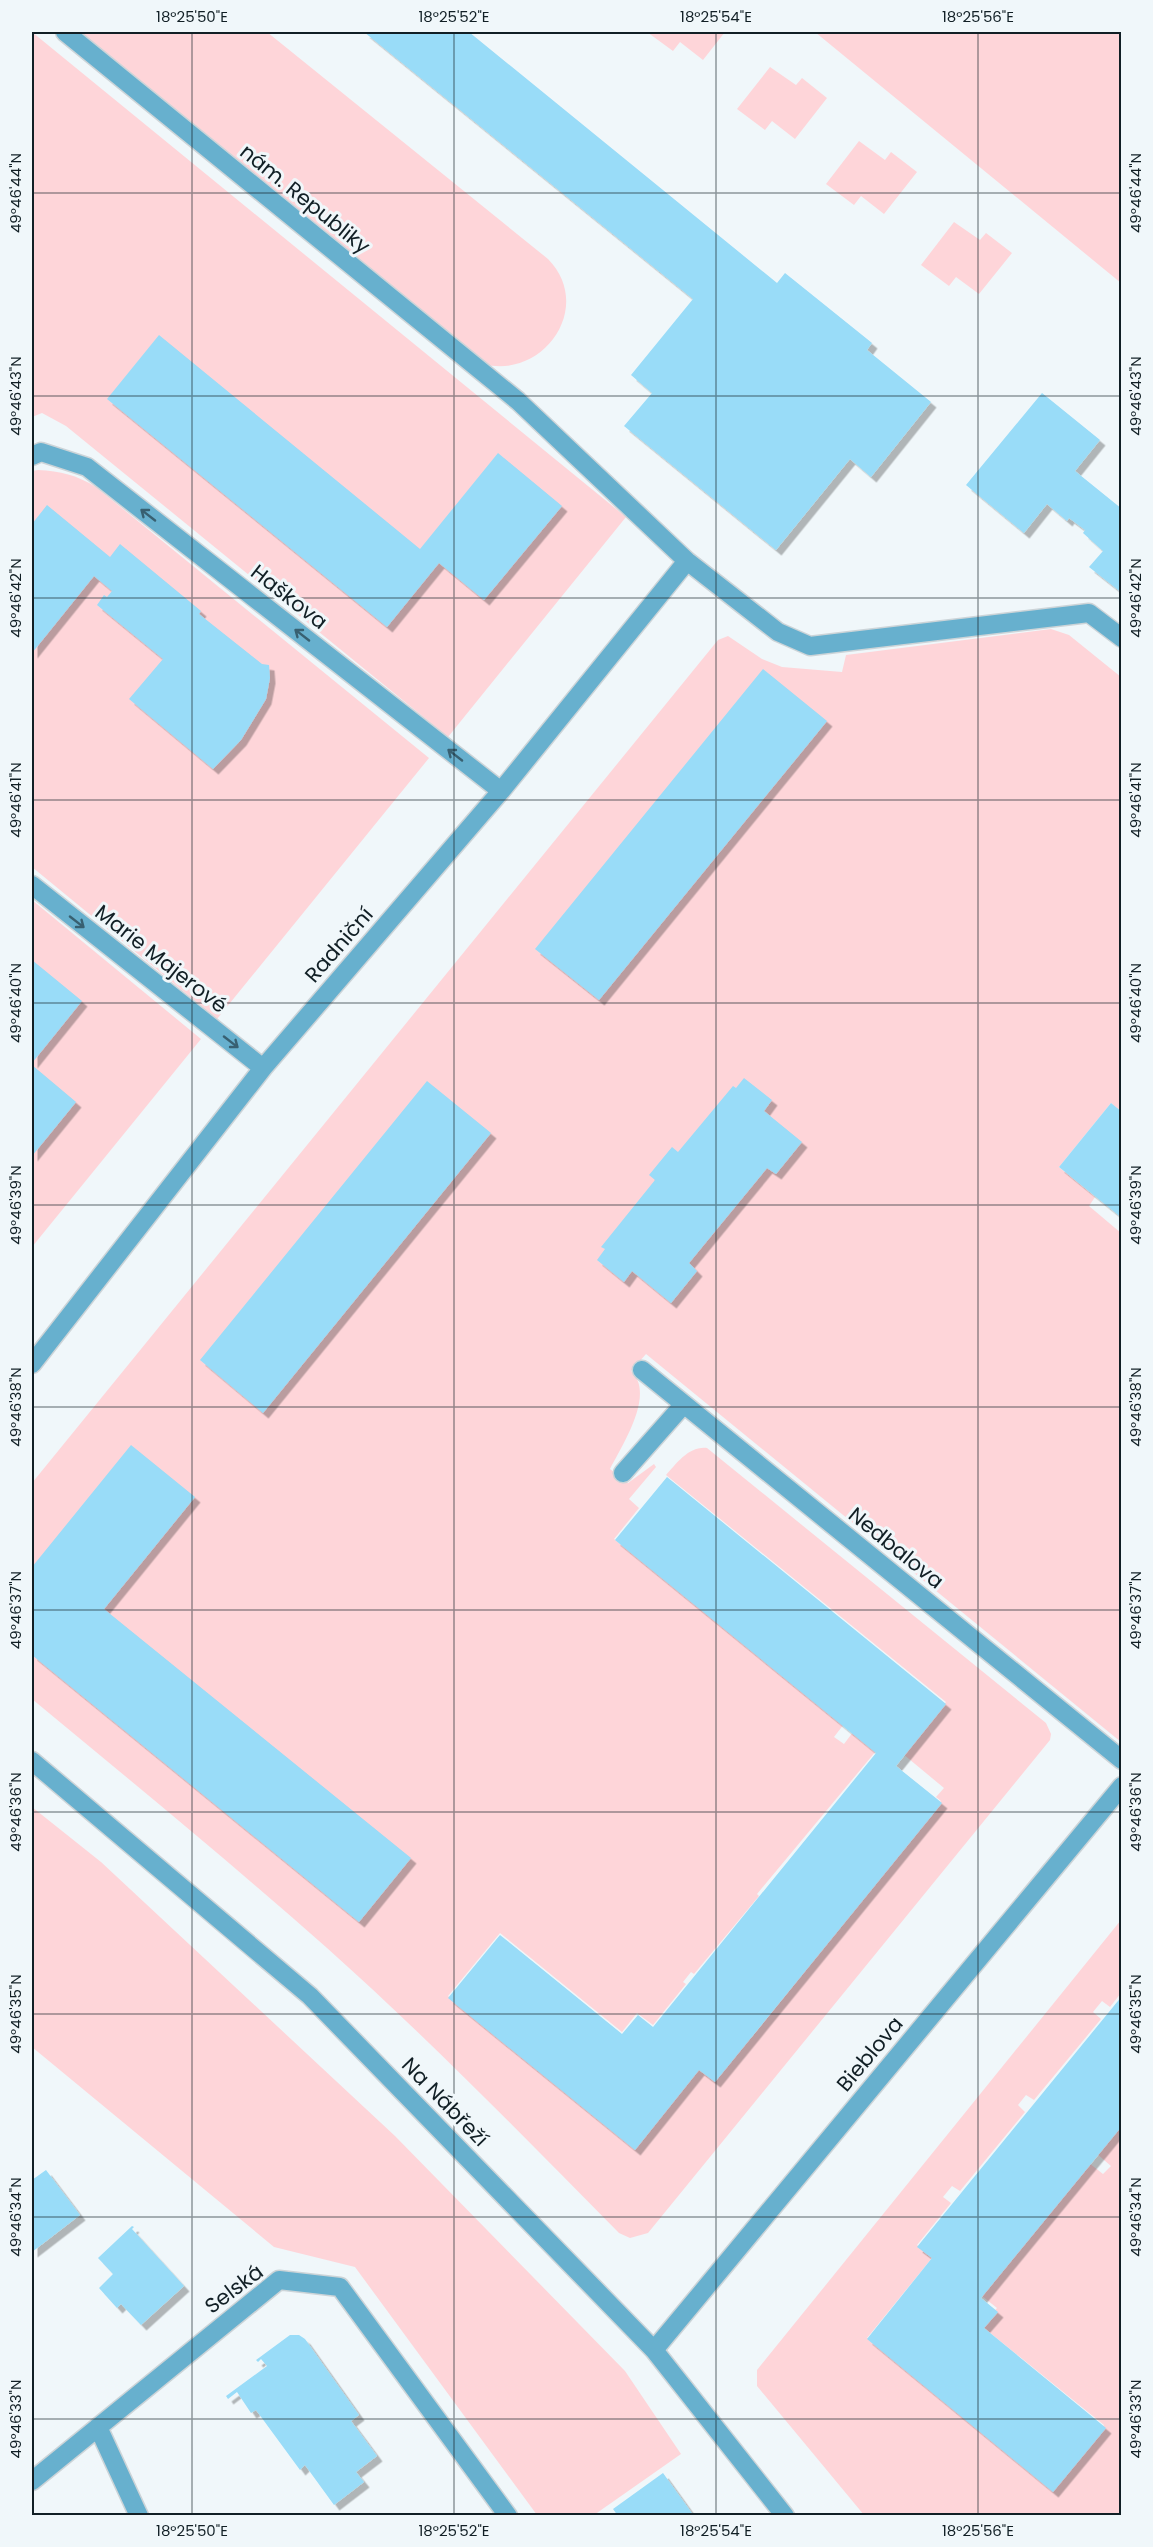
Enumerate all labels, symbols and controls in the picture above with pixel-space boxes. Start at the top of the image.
text: 18°25'50"E [156,6,228,27]
text: 18°25'52"E [419,6,489,27]
text: 18°25'54"E [680,6,752,27]
text: 18°25'56"E [942,6,1014,27]
street label: nám. Republiky [234,137,377,260]
text: 49°46'44"N [5,153,26,233]
text: 49°46'44"N [1125,153,1146,233]
text: 49°46'43"N [5,356,26,436]
text: 49°46'43"N [1125,356,1146,436]
one-way arrow [140,509,156,522]
street label: Haškova [245,557,334,636]
text: 49°46'42"N [5,558,26,638]
text: 49°46'42"N [1125,558,1146,638]
one-way arrow [294,629,310,642]
one-way arrow [448,749,464,762]
text: 49°46'41"N [5,762,26,838]
text: 49°46'41"N [1125,762,1146,838]
street label: Marie Majerové [89,898,233,1019]
street label: Radniční [298,901,379,989]
one-way arrow [69,915,85,928]
text: 49°46'40"N [5,963,26,1043]
text: 49°46'40"N [1125,963,1146,1043]
one-way arrow [222,1036,238,1049]
text: 49°46'39"N [5,1165,26,1245]
text: 49°46'39"N [1125,1165,1146,1245]
text: 49°46'38"N [5,1367,26,1447]
text: 49°46'38"N [1125,1367,1146,1447]
street label: Nedbalova [843,1500,950,1595]
text: 49°46'37"N [5,1571,26,1649]
text: 49°46'37"N [1125,1571,1146,1649]
text: 49°46'36"N [5,1772,26,1852]
text: 49°46'36"N [1125,1772,1146,1852]
text: 49°46'35"N [5,1974,26,2054]
text: 49°46'35"N [1125,1974,1146,2054]
street label: Bieblova [830,2010,910,2097]
street label: Na Nábřeží [396,2051,495,2152]
text: 49°46'34"N [5,2177,26,2257]
text: 49°46'34"N [1125,2177,1146,2257]
street label: Selská [198,2257,269,2320]
text: 49°46'33"N [5,2380,26,2458]
text: 49°46'33"N [1125,2380,1146,2458]
text: 18°25'50"E [156,2520,228,2541]
text: 18°25'52"E [419,2520,489,2541]
text: 18°25'54"E [680,2520,752,2541]
text: 18°25'56"E [942,2520,1014,2541]

